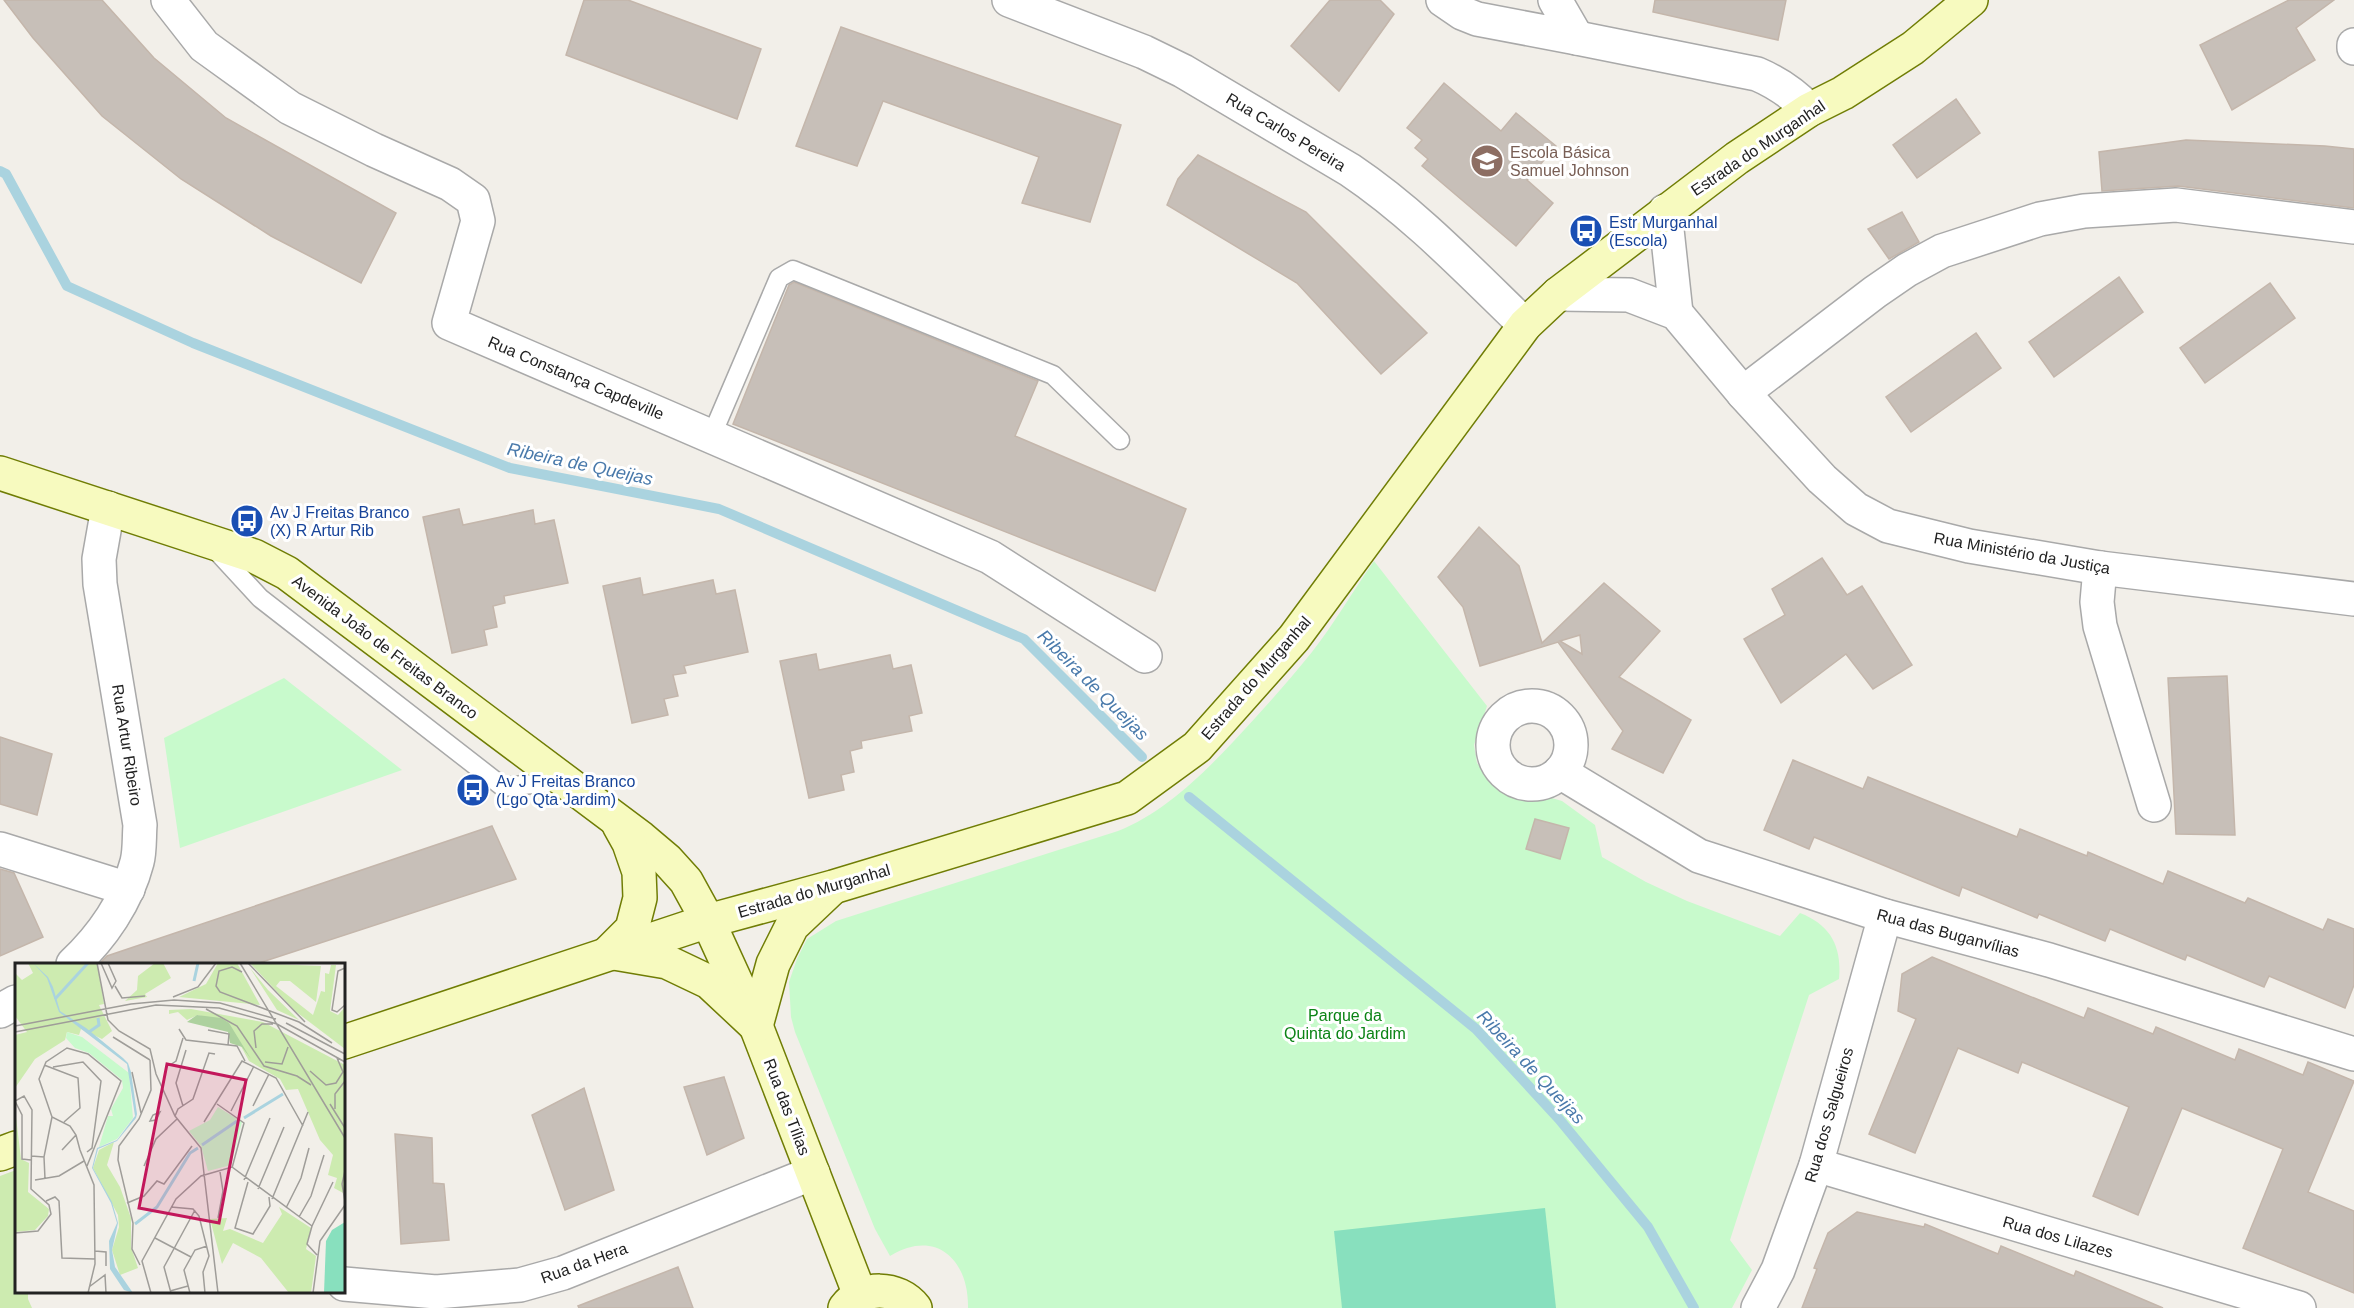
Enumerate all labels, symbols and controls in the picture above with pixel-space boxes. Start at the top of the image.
street label: Rua Carlos Pereira [1223,90,1349,174]
street label: Estrada do Murganhal [1688,97,1828,199]
school or university icon: Escola Básica Samuel Johnson [1469,143,1505,179]
place label: Escola Básica Samuel Johnson [1510,144,1629,179]
bus stop icon: Estr Murganhal (Escola) [1568,213,1604,249]
place label: Estr Murganhal (Escola) [1609,214,1718,249]
street label: Rua Constança Capdeville [485,333,667,423]
water label: Ribeira de Queijas [505,439,655,489]
bus stop icon: Av J Freitas Branco (X) R Artur Rib [229,503,265,539]
place label: Av J Freitas Branco (X) R Artur Rib [270,504,409,539]
street label: Rua Ministério da Justiça [1933,529,2112,577]
street label: Avenida João de Freitas Branco [289,572,481,722]
street label: Estrada do Murganhal [1198,613,1314,743]
water label: Ribeira de Queijas [1034,626,1152,744]
street label: Rua Artur Ribeiro [109,683,145,807]
bus stop icon: Av J Freitas Branco (Lgo Qta Jardim) [455,772,491,808]
place label: Av J Freitas Branco (Lgo Qta Jardim) [496,773,635,808]
street label: Estrada do Murganhal [736,861,892,921]
street label: Rua das Buganvílias [1875,906,2021,960]
inset map [15,963,345,1293]
water label: Ribeira de Queijas [1473,1006,1589,1128]
park label: Parque da Quinta do Jardim [1284,1007,1406,1042]
street label: Rua dos Salgueiros [1802,1046,1856,1184]
street label: Rua das Tílias [761,1056,813,1158]
street label: Rua dos Lilazes [2001,1213,2115,1261]
street label: Rua da Hera [538,1239,630,1287]

